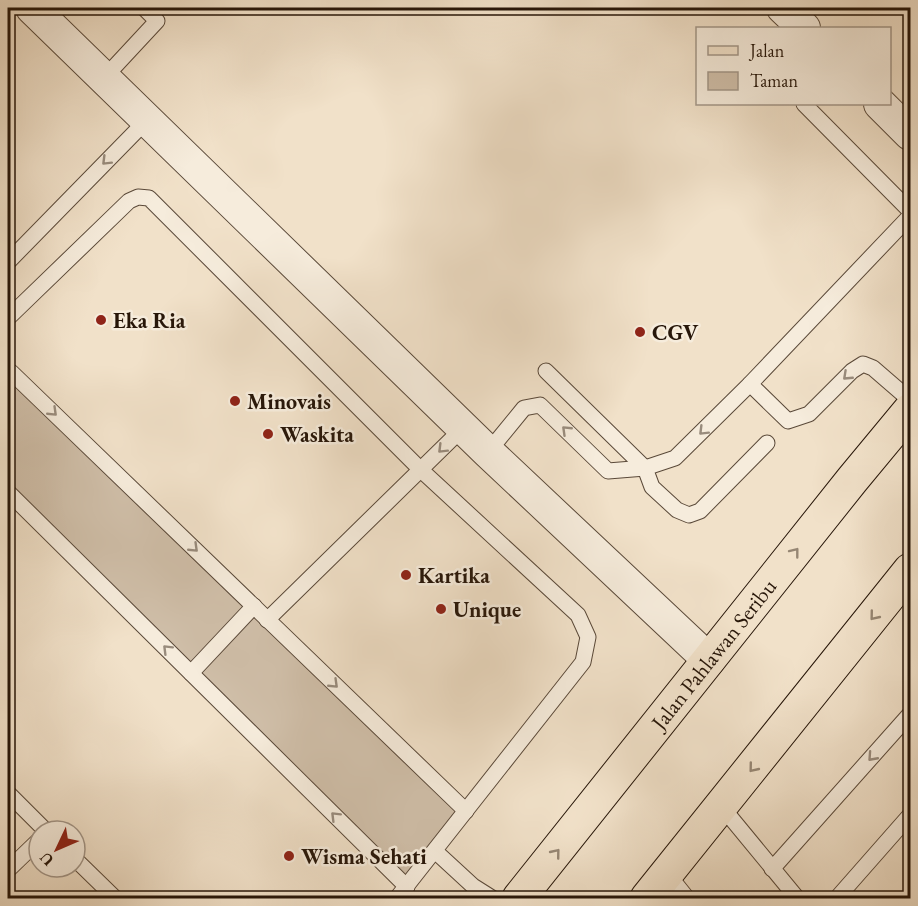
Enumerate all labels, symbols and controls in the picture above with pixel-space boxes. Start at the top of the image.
legend [696,27,891,105]
text: Jalan [748,39,785,62]
text: Taman [750,69,799,92]
one-way arrow [103,154,114,165]
place label: Eka Ria [113,306,186,335]
marker: Eka Ria [94,313,108,327]
place label: CGV [652,318,699,347]
marker: CGV [633,325,647,339]
one-way arrow [843,369,854,380]
place label: Minovais [247,387,331,416]
marker: Minovais [228,394,242,408]
one-way arrow [46,405,57,416]
place label: Waskita [280,420,354,449]
one-way arrow [699,424,710,434]
one-way arrow [562,426,573,437]
marker: Waskita [261,427,275,441]
one-way arrow [438,442,448,453]
one-way arrow [187,541,197,552]
one-way arrow [787,548,798,559]
place label: Kartika [418,561,490,590]
marker: Kartika [399,568,413,582]
street label: Jalan Pahlawan Seribu [643,572,783,737]
place label: Unique [453,595,521,624]
marker: Unique [434,602,448,616]
one-way arrow [870,609,881,620]
one-way arrow [163,646,174,657]
one-way arrow [326,676,337,687]
one-way arrow [868,751,879,761]
one-way arrow [749,762,760,773]
one-way arrow [332,812,342,823]
north arrow [27,819,87,879]
place label: Wisma Sehati [301,842,427,871]
text: U [35,847,58,871]
marker: Wisma Sehati [282,849,296,863]
one-way arrow [548,849,559,860]

